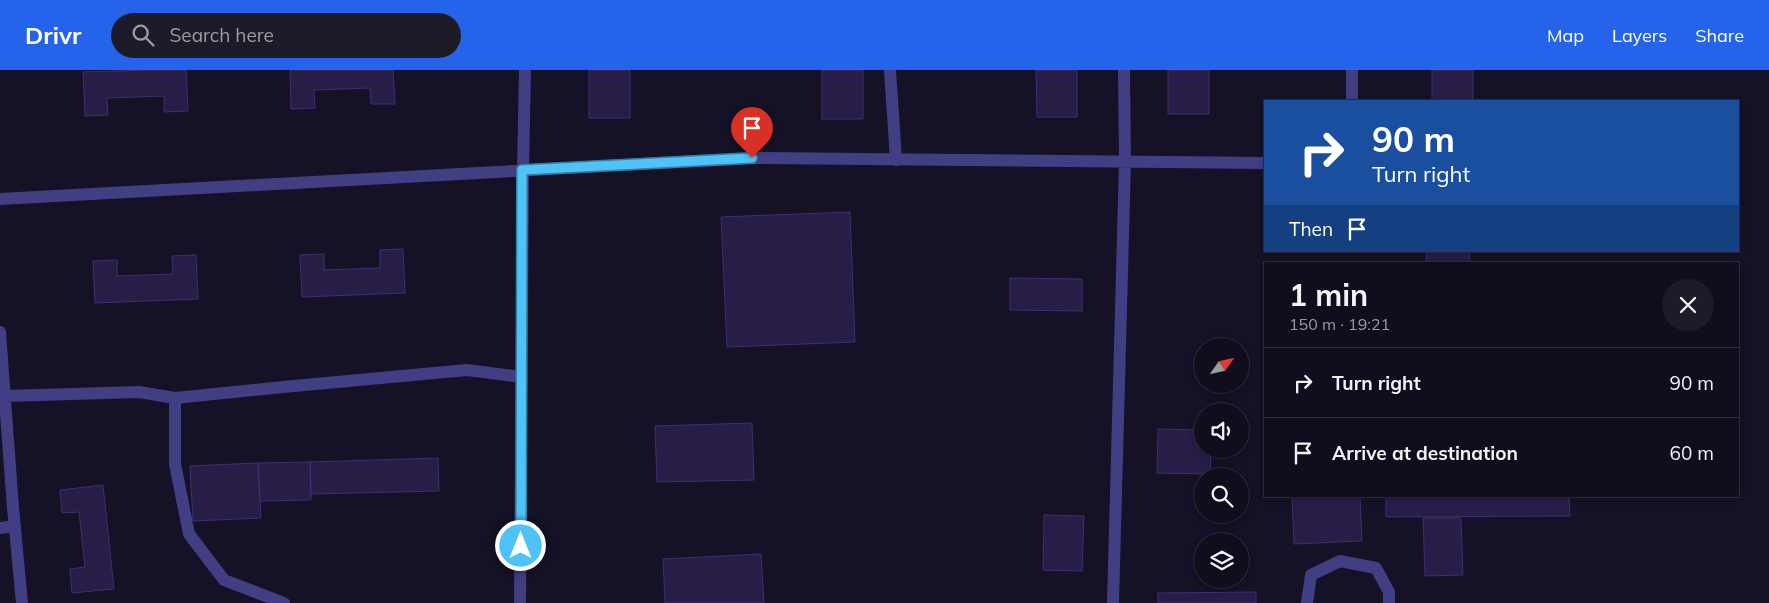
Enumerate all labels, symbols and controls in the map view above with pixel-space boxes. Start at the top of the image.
search box [111,13,461,58]
text: Drivr [25,20,81,50]
icon: search [129,21,157,49]
text: Search here [169,23,274,47]
text: Map [1547,24,1584,47]
text: Layers [1612,24,1667,47]
text: Share [1695,24,1744,47]
pin [731,107,773,158]
icon: arrive [738,114,766,142]
text: 90 m [1372,117,1455,161]
icon: right [1289,120,1354,185]
text: Turn right [1372,160,1470,188]
icon: arrive [1343,215,1371,243]
text: Then [1289,217,1333,241]
text: 1 min [1289,276,1368,314]
button: close [1662,279,1714,331]
text: 150 m · 19:21 [1289,314,1390,334]
north arrow [1194,338,1249,392]
map controls [1194,338,1249,588]
icon: right [1289,369,1317,397]
text: Turn right [1332,371,1421,395]
text: 90 m [1670,371,1714,395]
button: sound [1194,403,1249,458]
icon: arrive [1289,439,1317,467]
text: Arrive at destination [1332,441,1518,465]
text: 60 m [1670,441,1714,465]
button: search [1194,468,1249,523]
position arrow [494,519,546,571]
button: layers [1194,533,1249,588]

